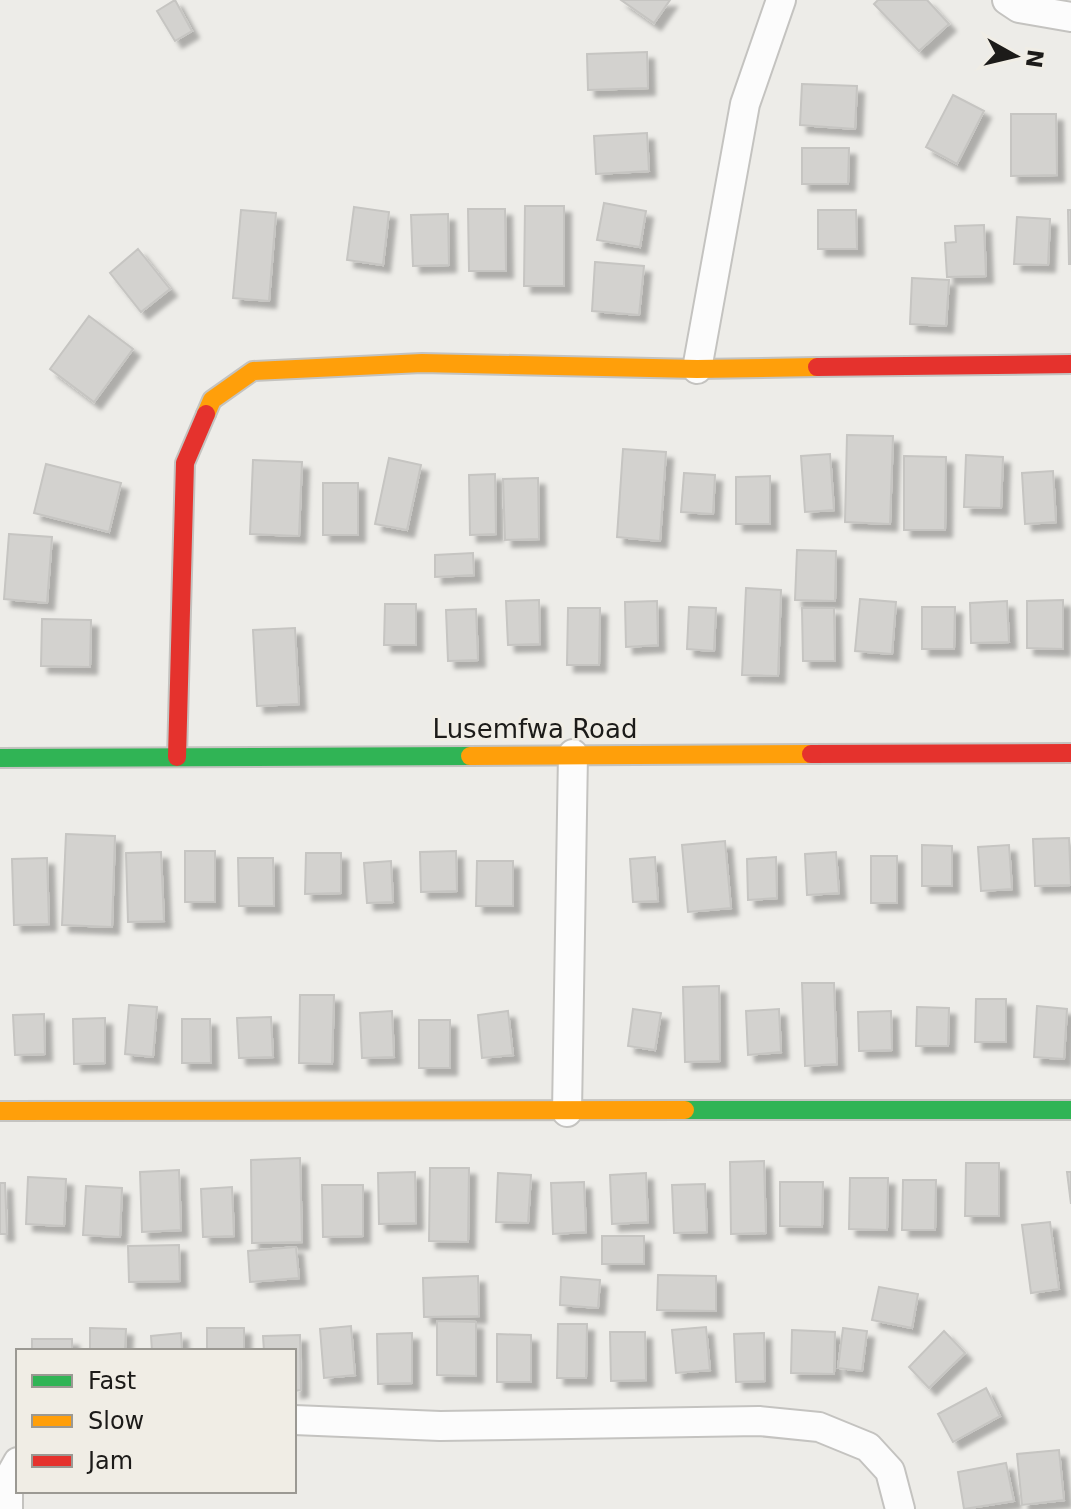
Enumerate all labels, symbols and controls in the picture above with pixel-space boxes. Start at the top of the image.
north arrow [975,16,1055,96]
text: N [1021,48,1048,70]
street label: Lusemfwa Road [433,714,637,744]
legend [16,1349,296,1493]
text: Fast [88,1367,136,1395]
text: Slow [88,1407,144,1435]
text: Jam [86,1447,133,1475]

